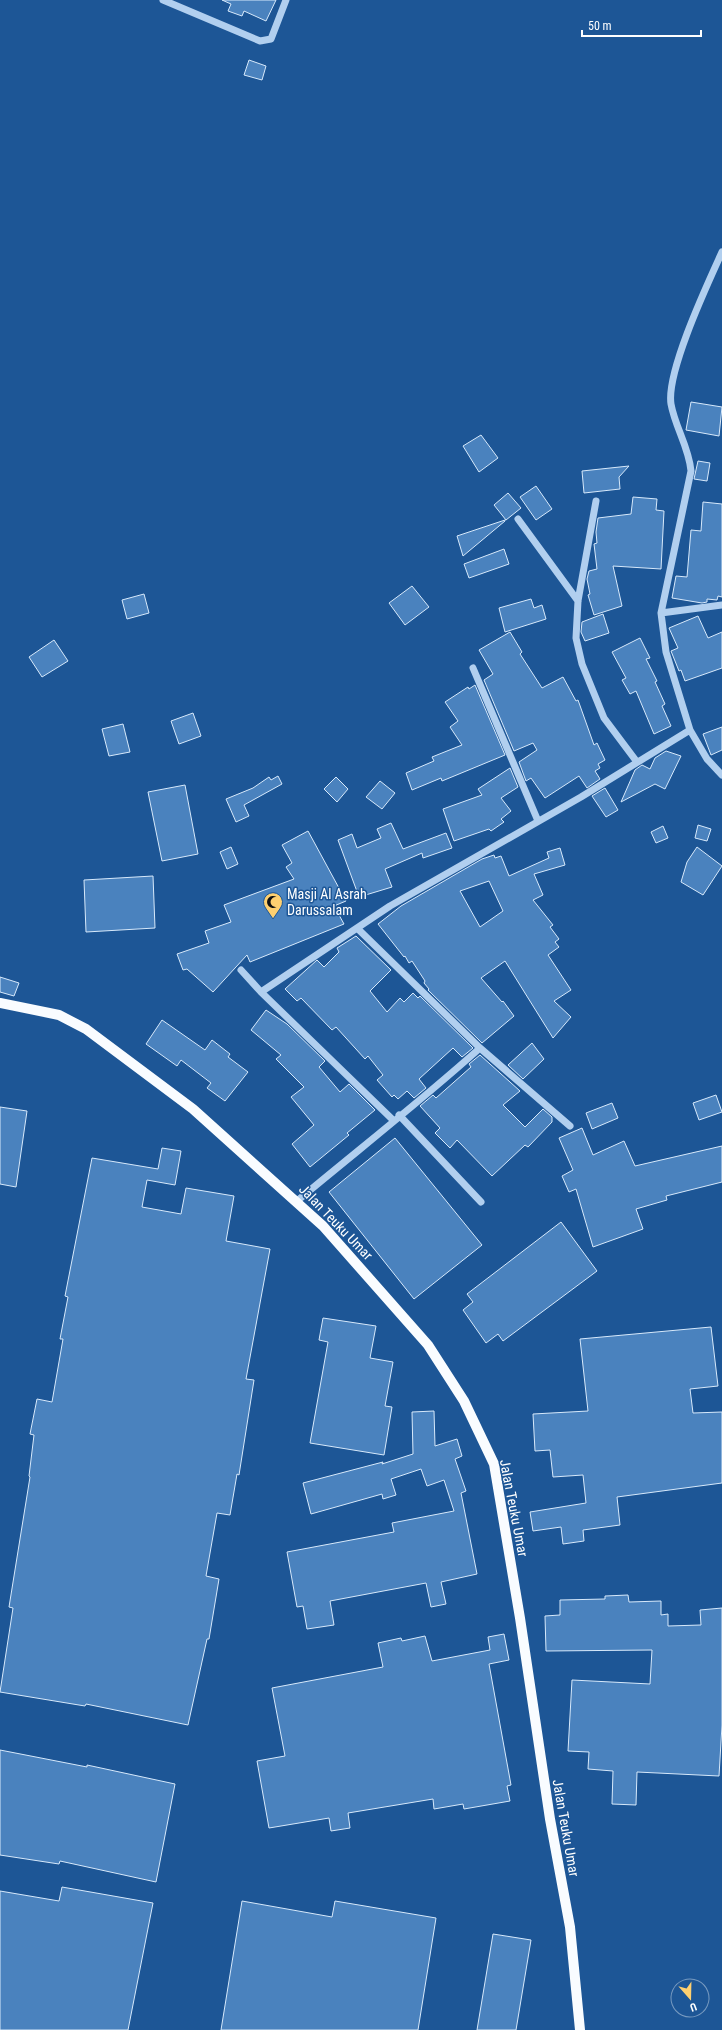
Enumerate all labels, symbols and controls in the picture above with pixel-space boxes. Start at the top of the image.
scale bar [582,12,701,38]
text: 50 m [588,19,612,33]
place label: Masji Al Asrah Darussalam [287,886,367,918]
mosque icon: Masji Al Asrah Darussalam [262,891,284,919]
street label: Jalan Teuku Umar [296,1181,376,1263]
street label: Jalan Teuku Umar [497,1458,531,1558]
street label: Jalan Teuku Umar [550,1778,582,1878]
north arrow [670,1978,710,2018]
text: U [688,2000,698,2014]

